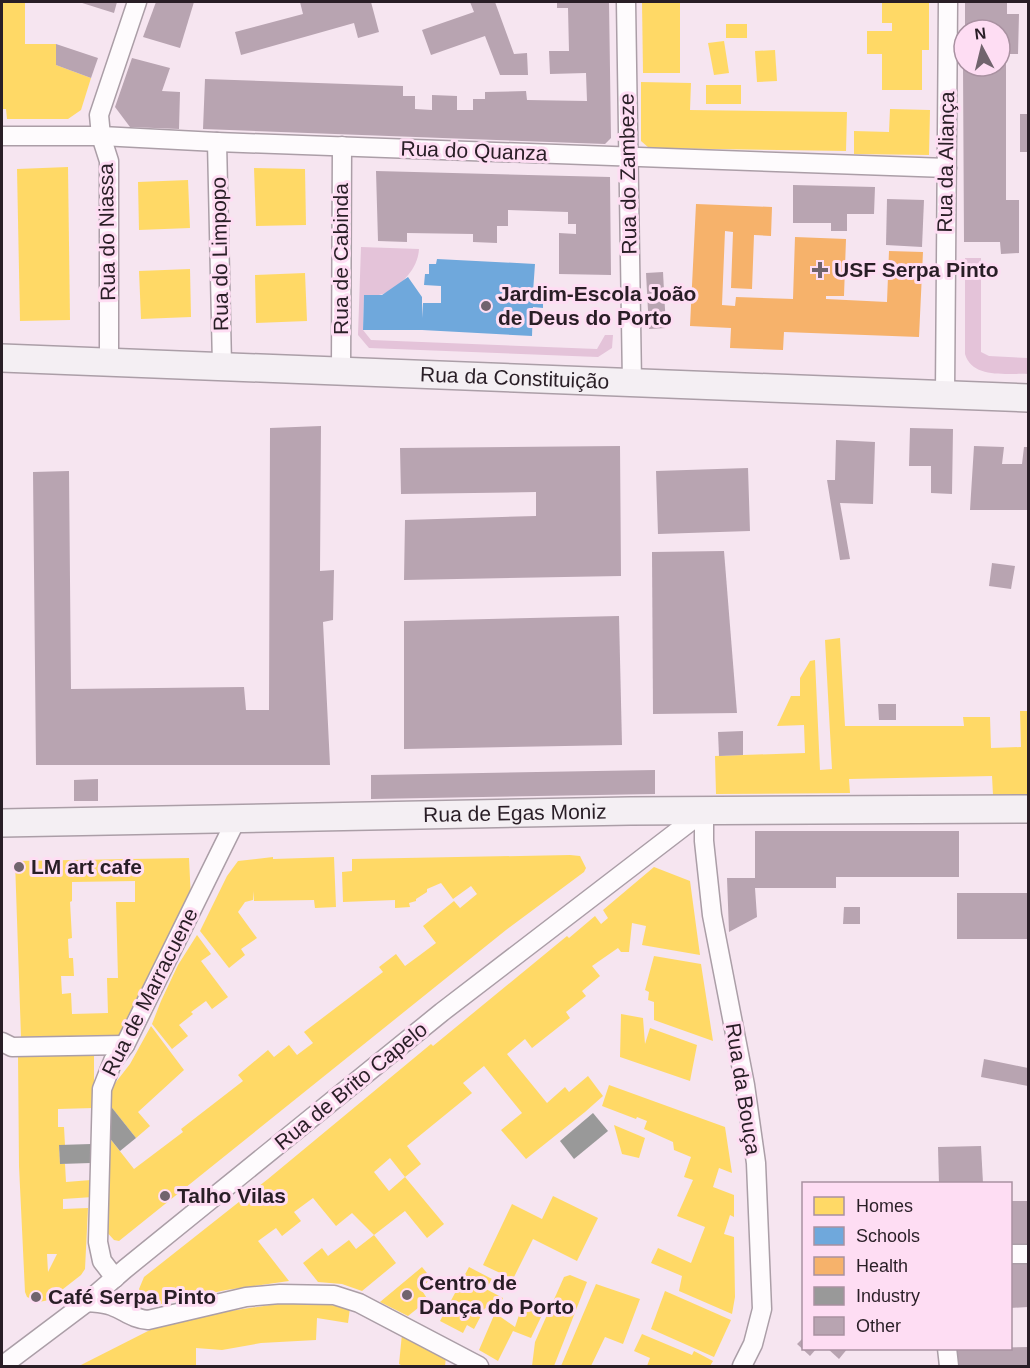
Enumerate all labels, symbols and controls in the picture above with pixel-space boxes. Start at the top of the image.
north arrow [952,18,1012,78]
text: N [973,24,987,43]
street label: Rua da Aliança [933,91,958,233]
street label: Rua do Zambeze [615,93,640,255]
street label: Rua do Quanza [400,136,548,165]
street label: Rua do Niassa [94,163,119,301]
street label: Rua do Limpopo [207,177,232,331]
street label: Rua de Cabinda [329,183,352,335]
place label: USF Serpa Pinto [834,258,999,281]
marker: USF Serpa Pinto [811,261,829,279]
place label: Jardim-Escola João de Deus do Porto [498,282,696,329]
marker: Jardim-Escola João de Deus do Porto [479,299,493,313]
street label: Rua da Constituição [420,362,610,393]
street label: Rua de Egas Moniz [423,799,607,826]
place label: LM art cafe [31,855,142,878]
marker: LM art cafe [12,860,26,874]
street label: Rua de Marracuene [97,904,202,1080]
street label: Rua de Brito Capelo [270,1017,431,1154]
street label: Rua da Bouça [722,1021,765,1157]
legend [802,1182,1012,1350]
place label: Talho Vilas [177,1184,286,1207]
marker: Talho Vilas [158,1189,172,1203]
text: Homes [856,1196,913,1216]
text: Schools [856,1226,920,1246]
text: Health [856,1256,908,1276]
place label: Centro de Dança do Porto [419,1271,574,1318]
place label: Café Serpa Pinto [48,1285,216,1308]
text: Industry [856,1286,920,1306]
marker: Centro de Dança do Porto [400,1288,414,1302]
marker: Café Serpa Pinto [29,1290,43,1304]
text: Other [856,1316,901,1336]

